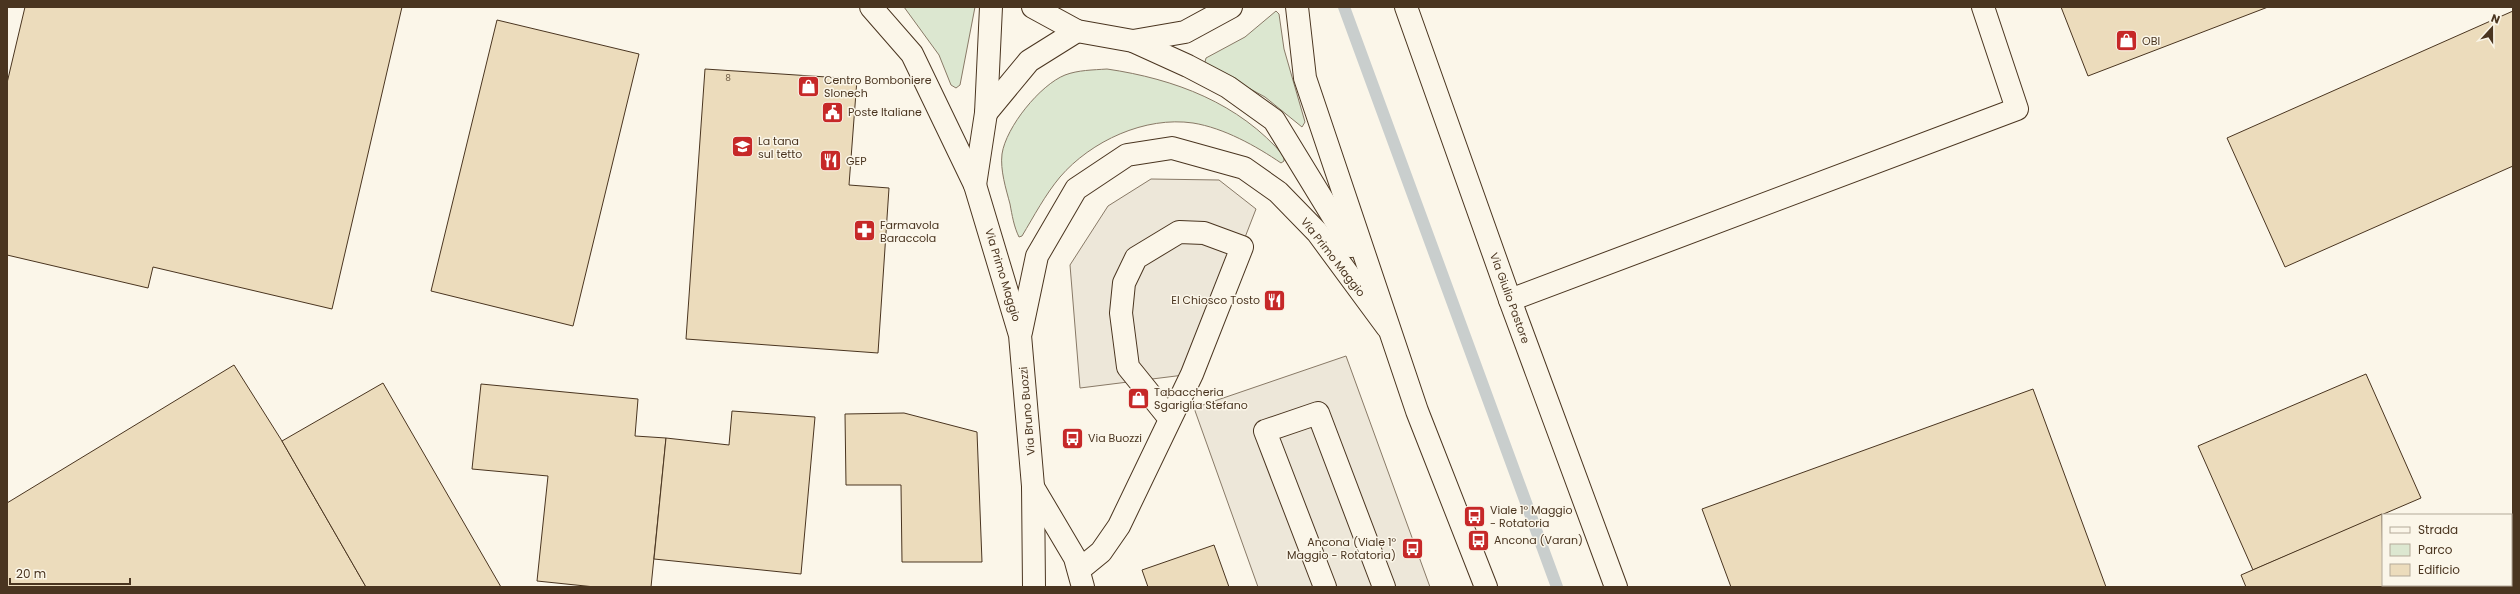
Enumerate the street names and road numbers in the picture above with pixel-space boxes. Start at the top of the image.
street label: Via Primo Maggio [1297,214,1369,300]
street label: Via Primo Maggio [981,227,1025,323]
street label: Via Giulio Pastore [1486,250,1534,346]
street label: Via Bruno Buozzi [1015,366,1039,456]

